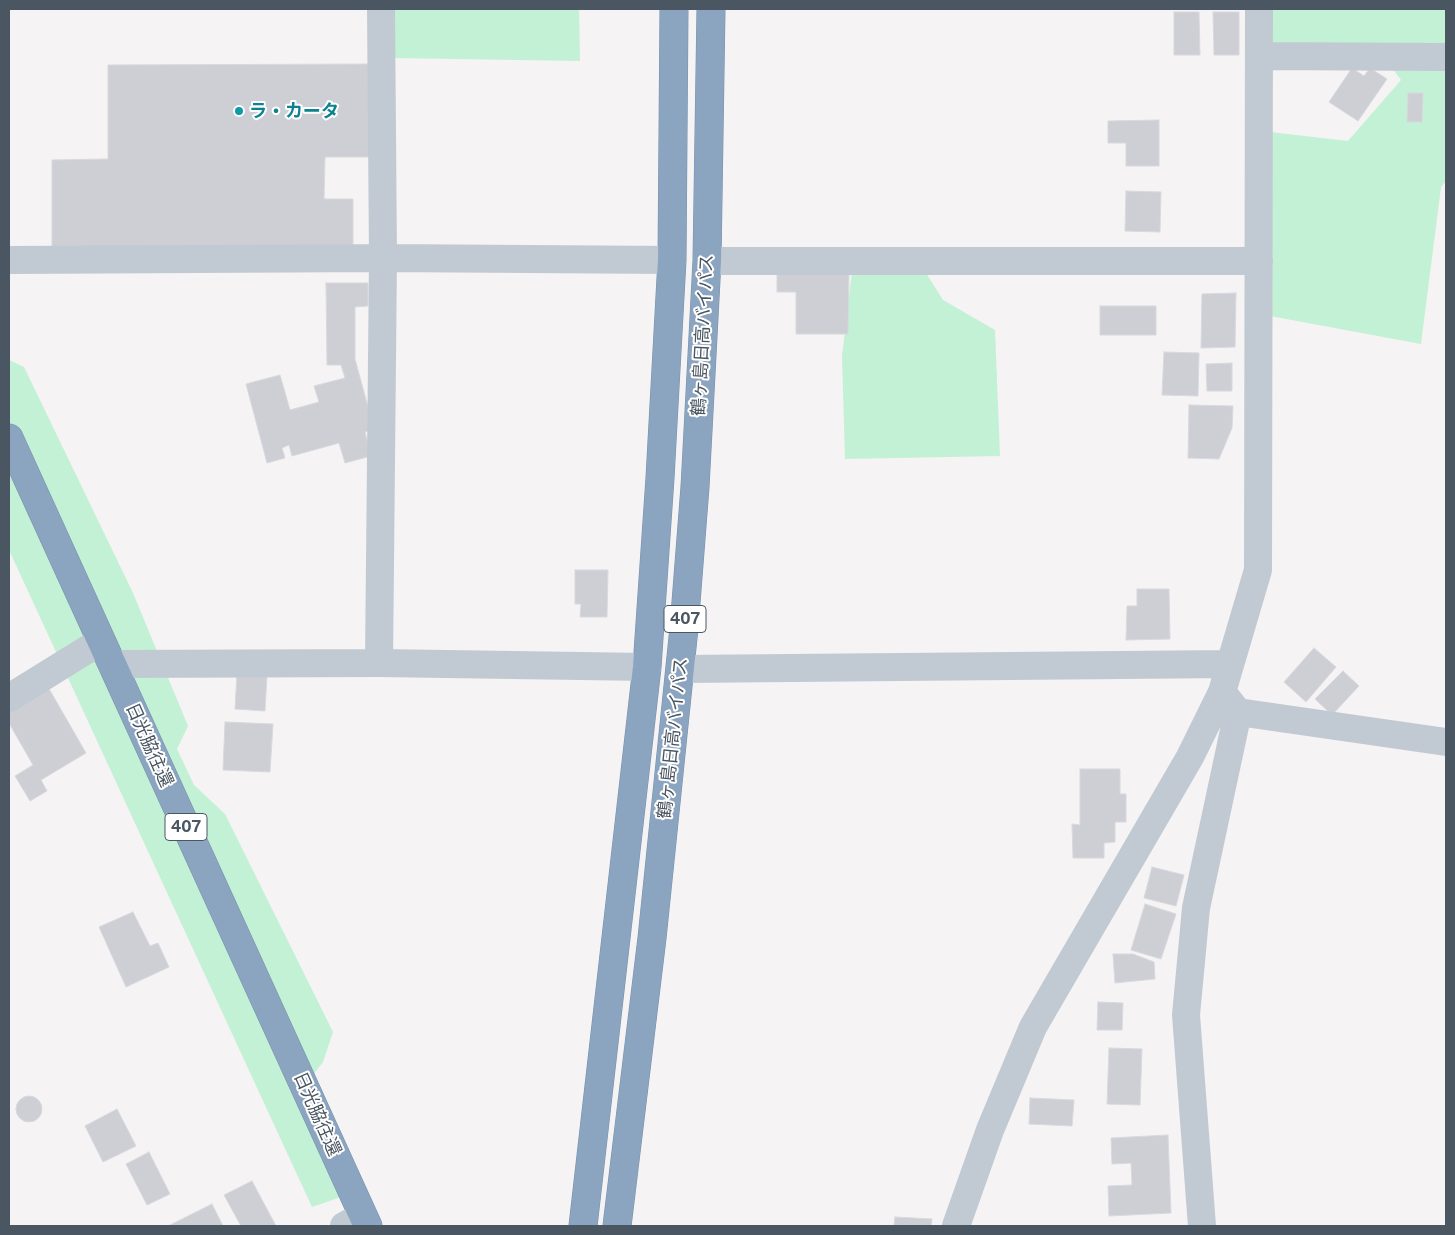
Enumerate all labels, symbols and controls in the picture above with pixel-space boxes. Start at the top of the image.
place label: ラ・カータ [249,100,339,122]
marker: ラ・カータ [233,105,245,117]
street label: 鶴ヶ島日高バイパス [688,254,718,416]
road number: 407 [664,606,706,632]
street label: 鶴ヶ島日高バイパス [654,656,692,820]
street label: 日光脇往還 [121,699,177,791]
road number: 407 [165,814,207,840]
street label: 日光脇往還 [289,1068,345,1160]

